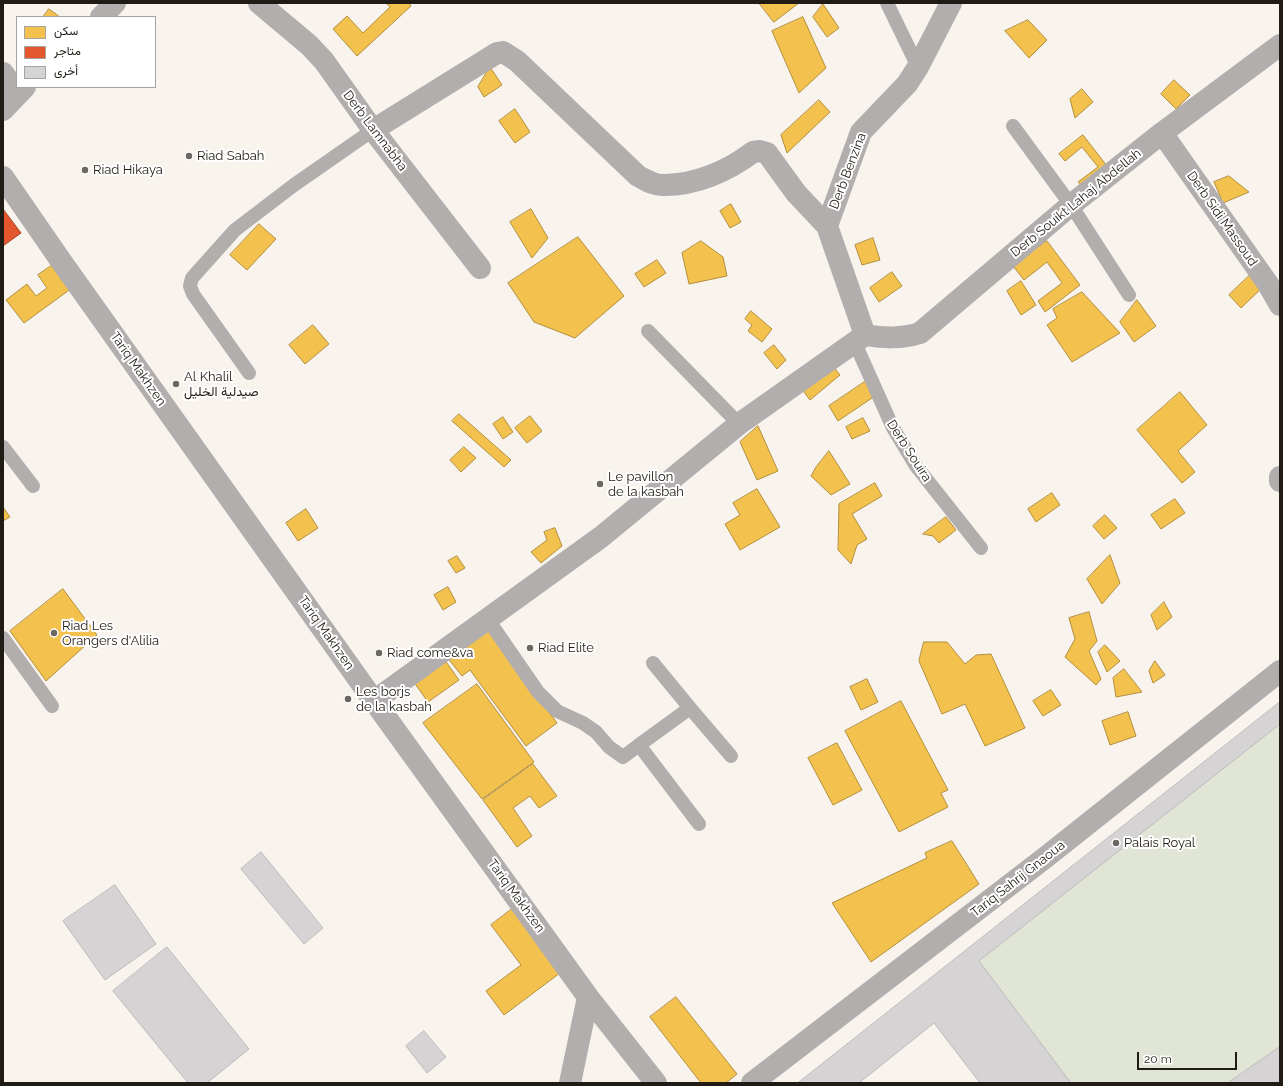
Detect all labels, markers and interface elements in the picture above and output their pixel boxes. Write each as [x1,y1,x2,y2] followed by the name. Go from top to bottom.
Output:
[16,16,156,88] legend
[54,24,78,38] text: سكن
[54,44,81,58] text: متاجر
[54,64,78,78] text: أخرى
[340,88,410,174] street label: Derb Lamnabha
[826,131,870,211] street label: Derb Benzina
[1008,146,1144,260] street label: Derb Souikt Lahaj Abdellah
[197,148,264,164] place label: Riad Sabah
[184,151,194,161] marker: Riad Sabah
[93,162,163,178] place label: Riad Hikaya
[80,165,90,175] marker: Riad Hikaya
[1183,169,1261,269] street label: Derb Sidi Massoud
[107,329,169,409] street label: Tariq Makhzen
[184,369,259,400] place label: Al Khalil صيدلية الخليل
[171,379,181,389] marker: Al Khalil صيدلية الخليل
[883,417,935,485] street label: Derb Souira
[608,469,684,500] place label: Le pavillon de la kasbah
[595,479,605,489] marker: Le pavillon de la kasbah
[295,593,357,673] street label: Tariq Makhzen
[62,618,159,649] place label: Riad Les Orangers d'Alilia
[49,628,59,638] marker: Riad Les Orangers d'Alilia
[538,640,594,656] place label: Riad Elite
[525,643,535,653] marker: Riad Elite
[387,645,473,661] place label: Riad come&va
[374,648,384,658] marker: Riad come&va
[356,684,432,715] place label: Les borjs de la kasbah
[343,694,353,704] marker: Les borjs de la kasbah
[1124,835,1195,851] place label: Palais Royal
[968,837,1068,921] street label: Tariq Sahrij Gnaoua
[1111,838,1121,848] marker: Palais Royal
[484,856,548,936] street label: Tariq Makhzen
[1139,1044,1239,1070] scale bar
[1144,1052,1172,1066] text: 20 m

